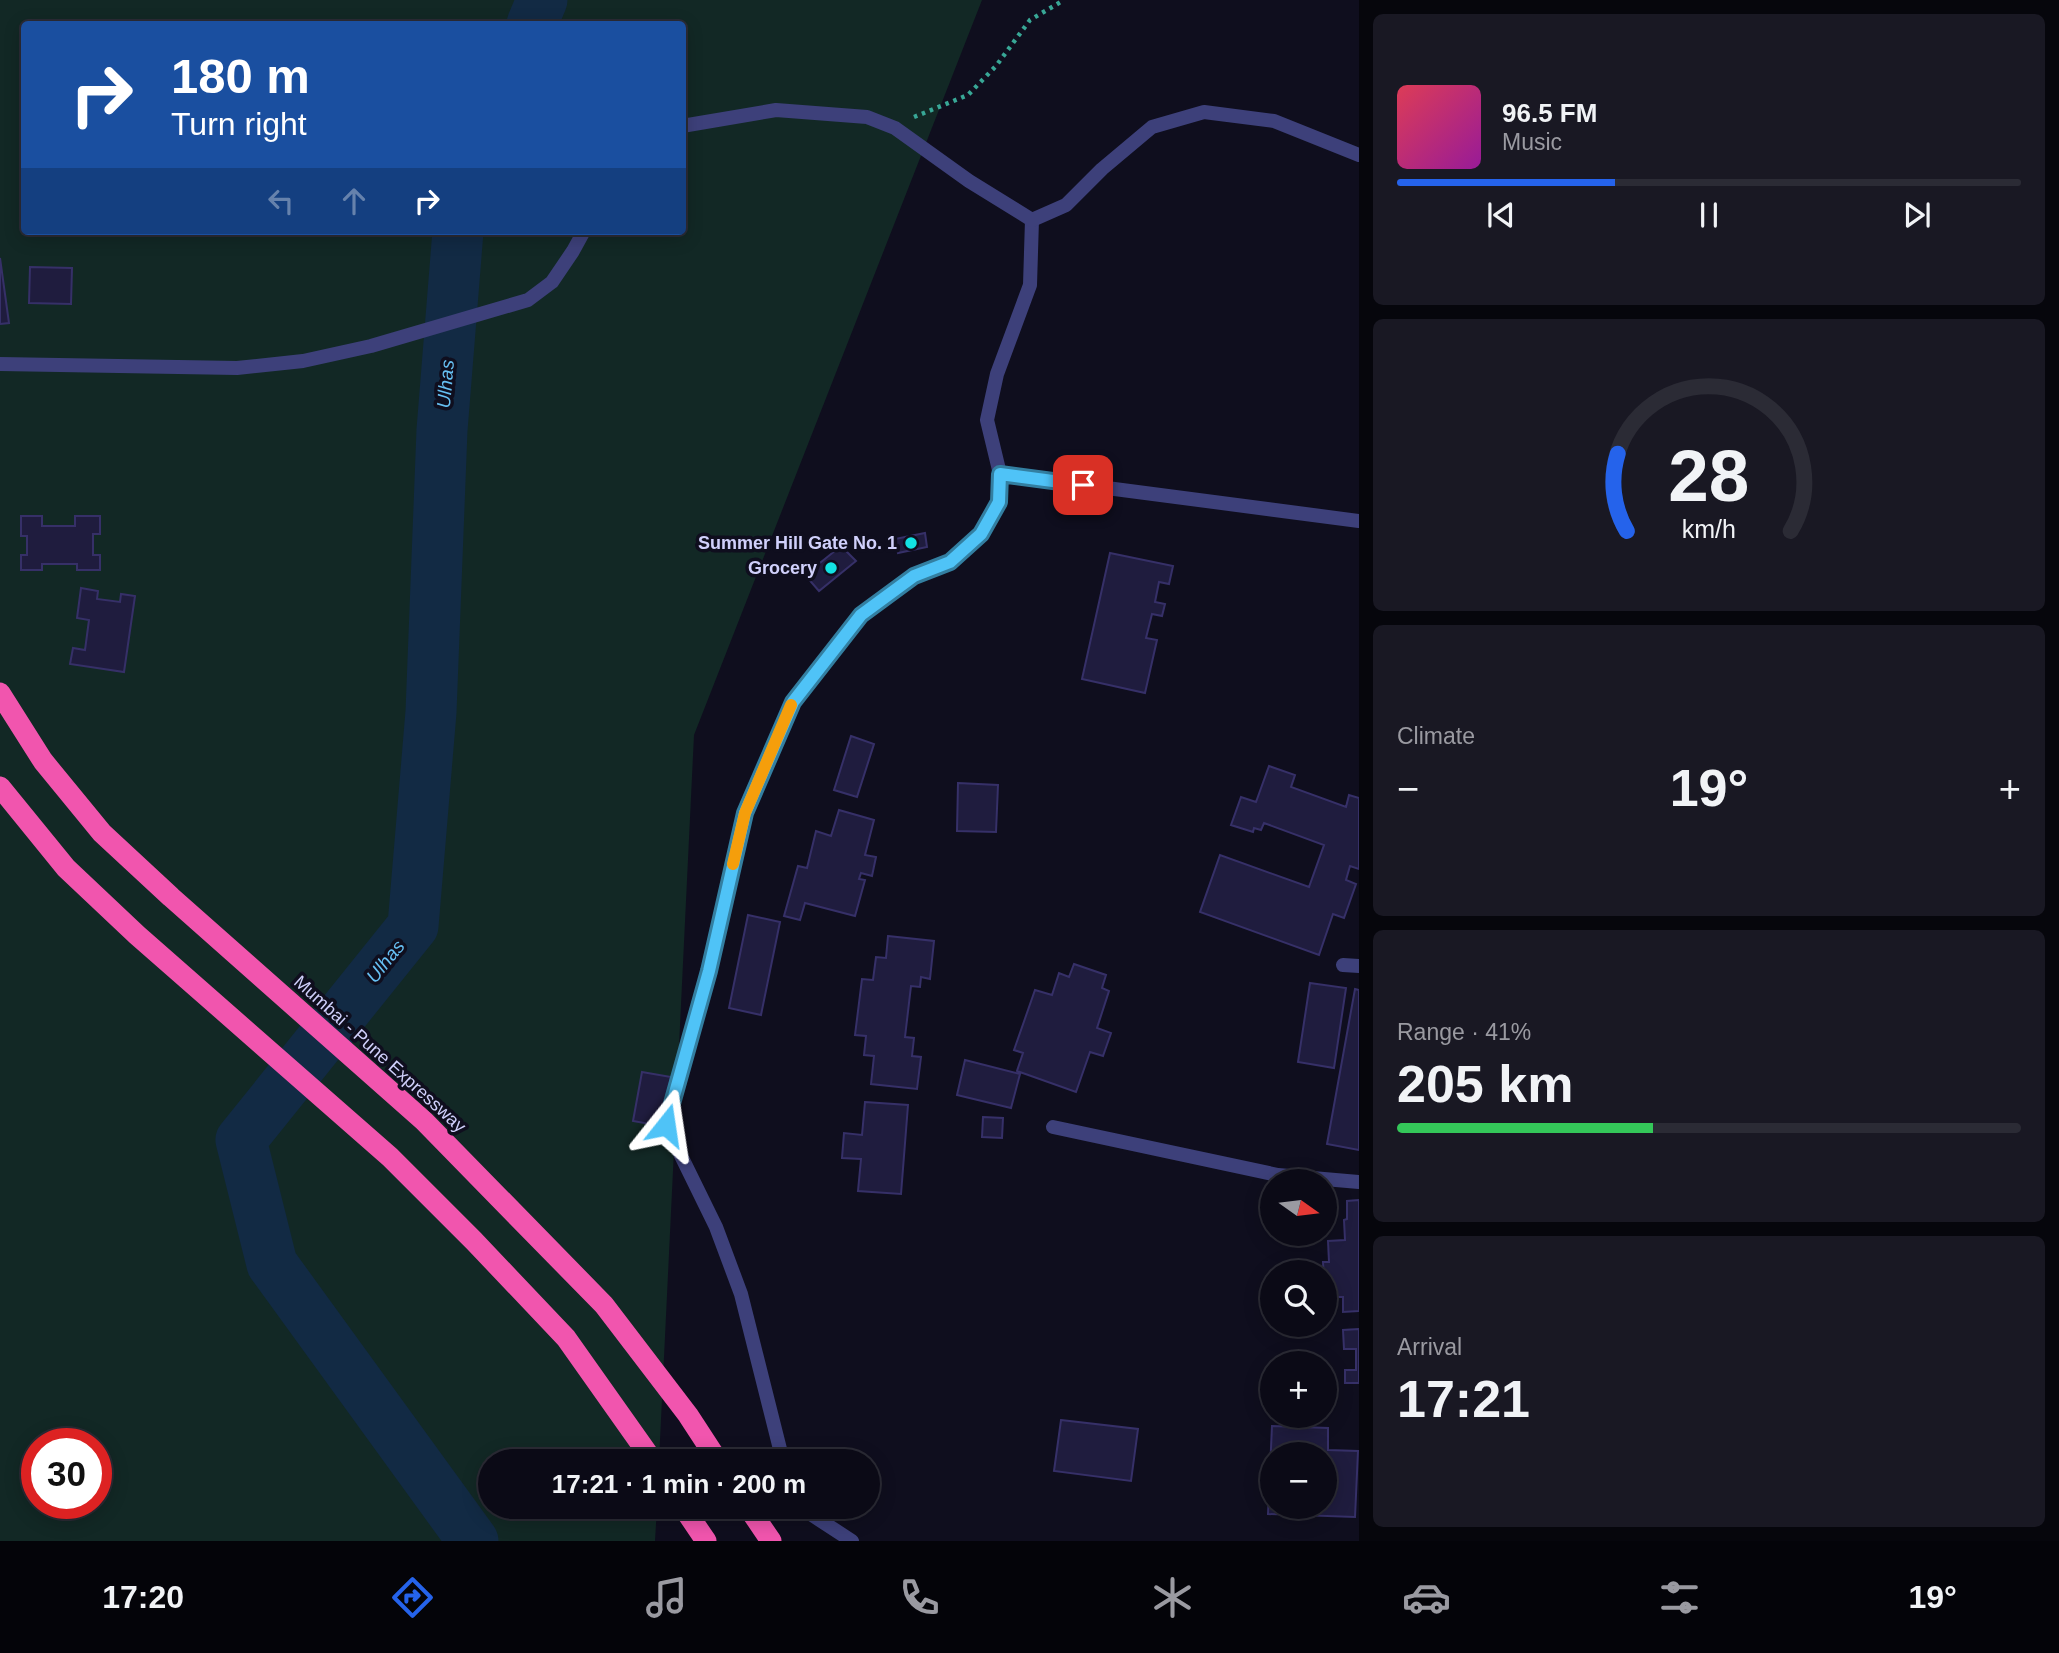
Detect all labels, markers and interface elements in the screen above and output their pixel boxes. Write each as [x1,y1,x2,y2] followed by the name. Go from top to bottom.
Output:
[56,49,147,140] icon: right
[171,49,310,103] text: 180 m
[1502,98,1597,128] text: 96.5 FM
[171,106,307,142] text: Turn right
[1502,129,1562,155] text: Music
[262,182,300,220] icon: left
[335,182,373,220] icon: ahead
[408,182,446,220] icon: right
[1482,196,1520,234] icon: previous
[1690,196,1728,234] icon: pause
[1898,196,1936,234] icon: next
[433,358,458,409] water label: Ulhas
[1669,436,1749,517] text: 28
[1053,455,1113,515] pin
[1064,466,1102,504] icon: arrive
[1682,515,1736,543] text: km/h
[698,533,897,553] place label: Summer Hill Gate No. 1
[903,535,919,551] marker: Summer Hill Gate No. 1
[748,558,817,578] place label: Grocery
[823,560,839,576] marker: Grocery
[1397,723,1475,749] text: Climate
[1670,759,1748,817] text: 19°
[1397,768,1419,810] text: −
[1999,768,2021,810] text: +
[362,935,409,987] water label: Ulhas
[290,972,470,1136] street label: Mumbai - Pune Expressway
[1397,1019,1531,1045] text: Range · 41%
[1397,1055,1573,1113] text: 205 km
[629,1088,703,1162] position arrow
[1260,1169,1337,1246] north arrow
[1260,1169,1337,1519] map controls
[1260,1260,1337,1337] button: search
[1397,1334,1462,1360] text: Arrival
[1260,1351,1337,1428] button: +
[1397,1370,1530,1428] text: 17:21
[21,1428,112,1519] speed limit sign: 30
[1260,1442,1337,1519] button: −
[552,1469,806,1499] text: 17:21 · 1 min · 200 m
[388,1573,437,1622] icon: directions
[642,1573,691,1622] icon: music
[895,1573,944,1622] icon: phone
[1148,1573,1197,1622] icon: climate
[1402,1573,1451,1622] icon: car
[1655,1573,1704,1622] icon: filters
[102,1579,184,1615] text: 17:20
[1908,1579,1957,1615] text: 19°

